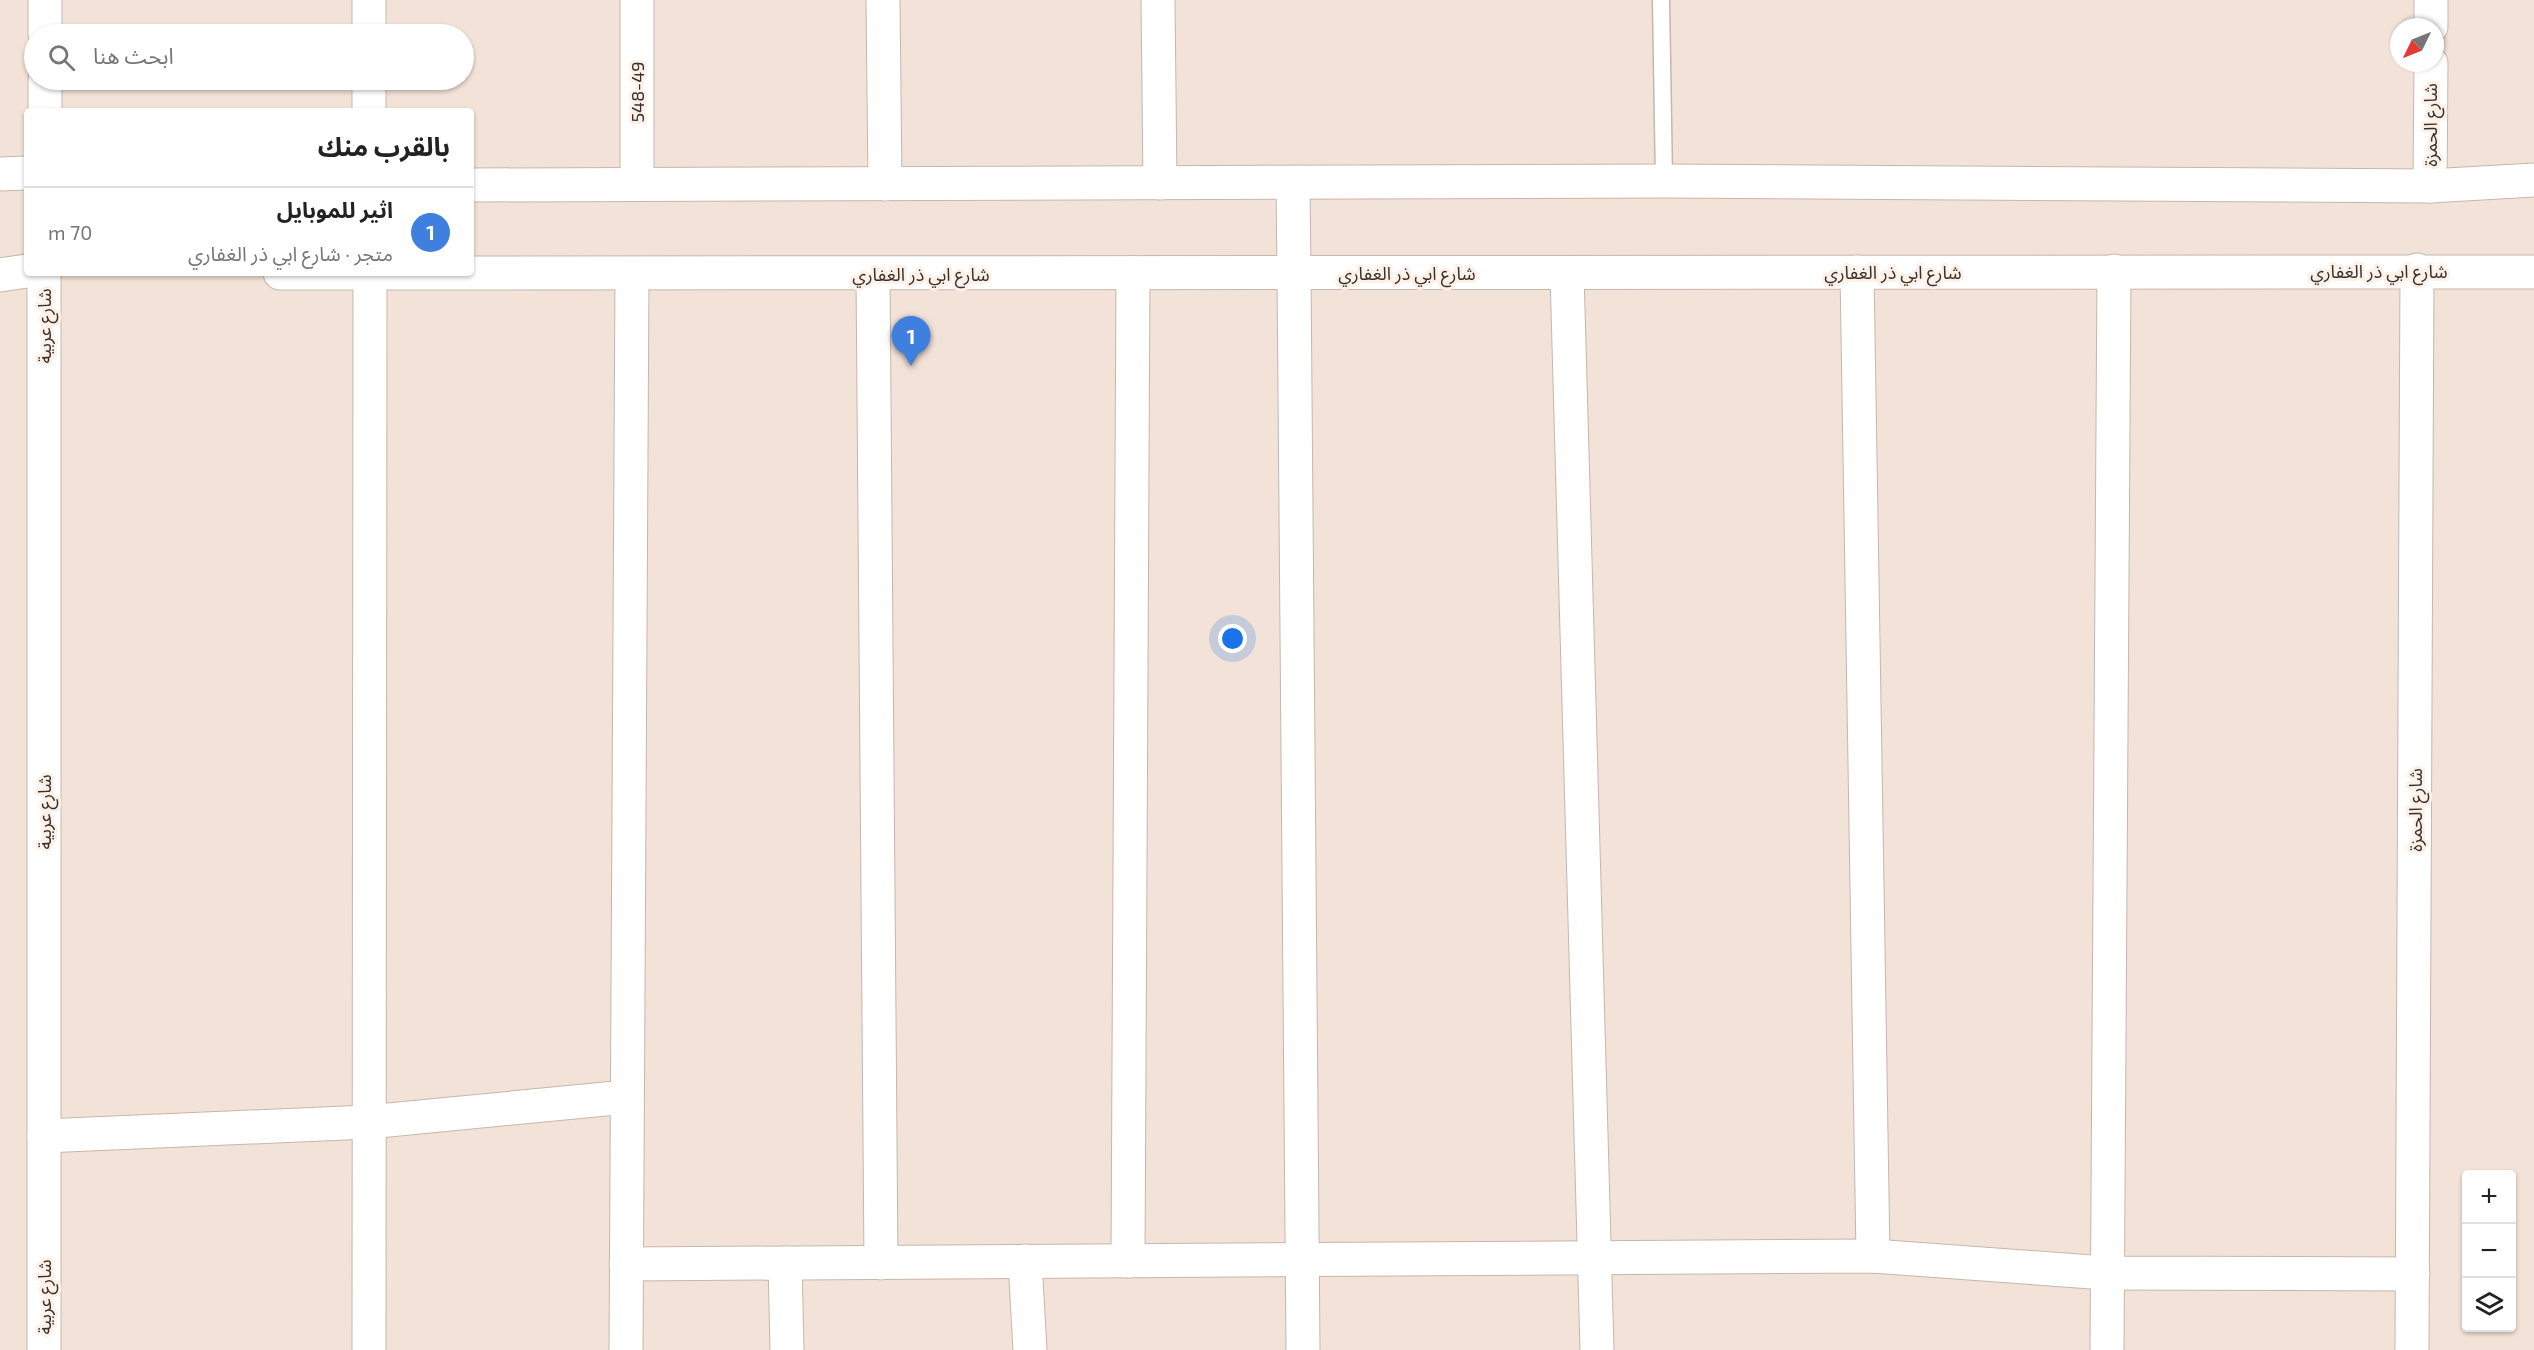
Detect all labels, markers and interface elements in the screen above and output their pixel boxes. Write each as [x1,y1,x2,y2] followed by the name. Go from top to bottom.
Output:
[2390,18,2444,72] north arrow
[24,24,474,90] search box
[45,41,78,74] icon: search
[93,42,174,68] text: ابحث هنا
[626,61,648,123] street label: 548-49
[2419,83,2445,167] street label: شارع الحمزة
[318,130,450,161] text: بالقرب منك
[277,196,393,222] text: اثير للموبايل
[48,220,92,244] text: 70 m
[426,220,435,244] text: 1
[188,241,393,265] text: متجر · شارع ابي ذر الغفاري
[2310,260,2448,286] street label: شارع ابي ذر الغفاري
[1824,261,1962,287] street label: شارع ابي ذر الغفاري
[1338,262,1476,288] street label: شارع ابي ذر الغفاري
[852,263,990,289] street label: شارع ابي ذر الغفاري
[33,288,59,364] street label: شارع عربية
[892,316,930,366] pin: 1
[1218,624,1247,653] your location
[2404,768,2430,852] street label: شارع الحمزة
[33,774,59,850] street label: شارع عربية
[2462,1170,2516,1332] map controls
[2462,1170,2516,1224] button: +
[2462,1224,2516,1278] button: −
[33,1259,59,1335] street label: شارع عربية
[2462,1278,2516,1332] button: layers

